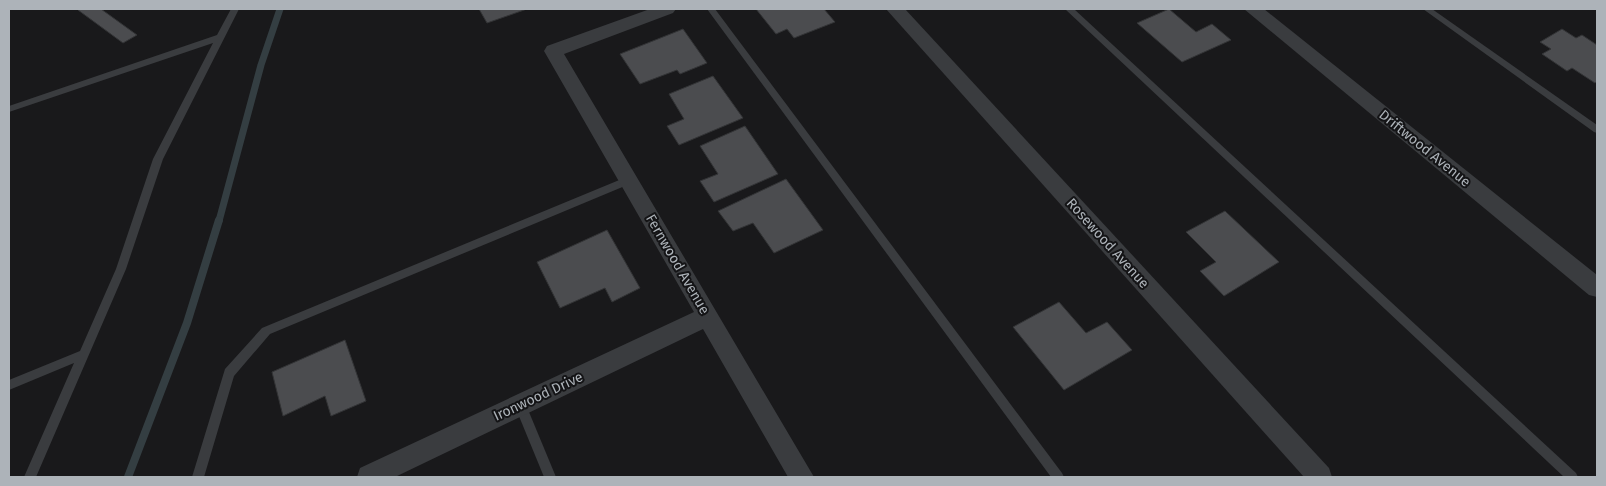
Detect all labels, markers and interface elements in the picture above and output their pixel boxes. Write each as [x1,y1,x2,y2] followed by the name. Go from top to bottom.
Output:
[1375,106,1474,191] street label: Driftwood Avenue
[1063,195,1153,292] street label: Rosewood Avenue
[642,211,713,317] street label: Fernwood Avenue
[491,368,586,425] street label: Ironwood Drive

